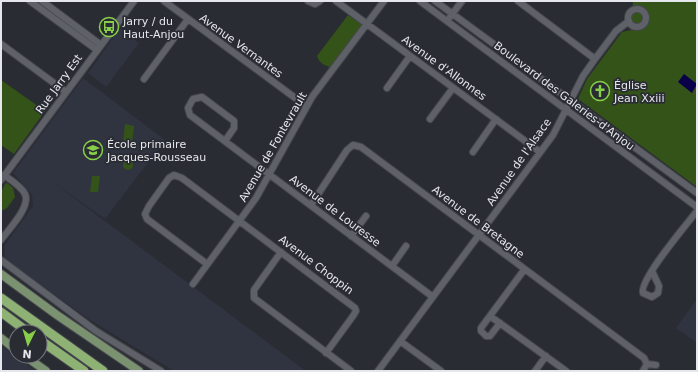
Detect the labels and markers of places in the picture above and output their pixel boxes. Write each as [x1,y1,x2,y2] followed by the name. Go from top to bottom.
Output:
[122,15,184,41] place label: Jarry / du Haut-Anjou
[98,16,120,38] bus stop icon: Jarry / du Haut-Anjou
[613,79,664,105] place label: Église Jean Xxiii
[589,80,611,102] church icon: Église Jean Xxiii
[106,138,206,164] place label: École primaire Jacques-Rousseau
[82,139,104,161] school or university icon: École primaire Jacques-Rousseau

